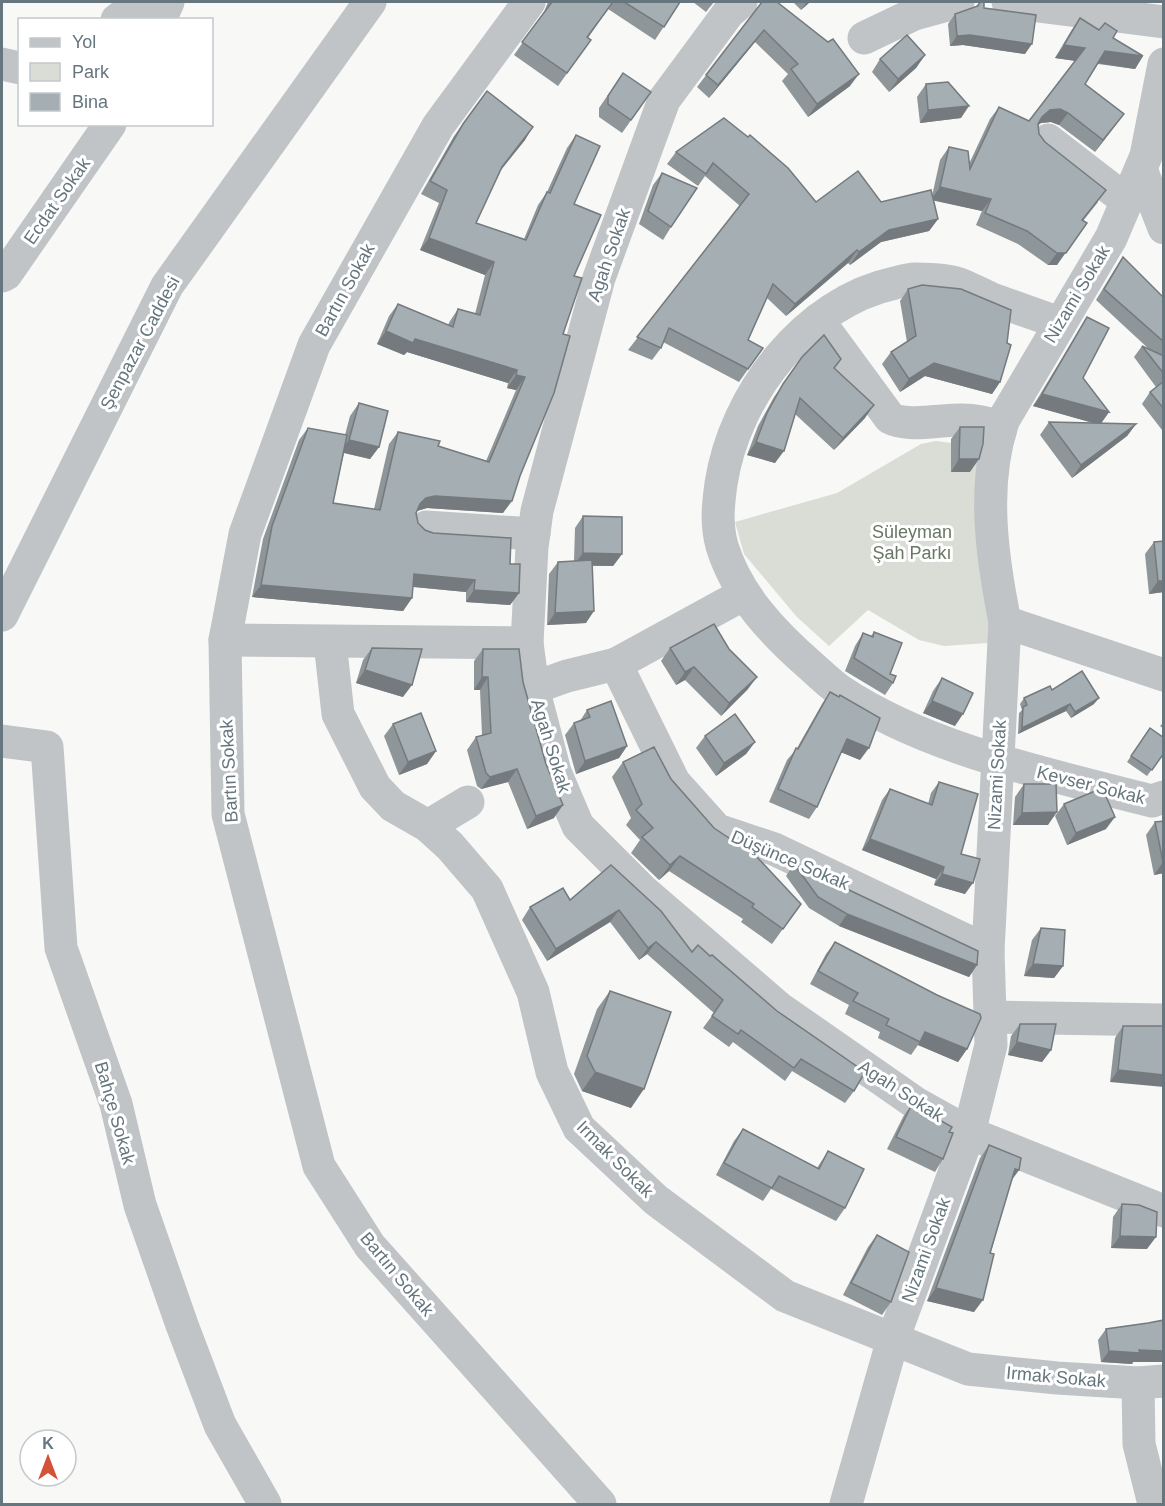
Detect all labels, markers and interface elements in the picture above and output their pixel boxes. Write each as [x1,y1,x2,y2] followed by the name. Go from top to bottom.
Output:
[18,18,213,126] legend
[72,32,96,52] text: Yol
[72,62,110,82] text: Park
[72,92,109,112] text: Bina
[20,153,95,248] street label: Ecdat Sokak
[584,205,635,304] street label: Agah Sokak
[311,239,379,340] street label: Bartın Sokak
[1040,241,1114,346] street label: Nizami Sokak
[96,273,184,413] street label: Şenpazar Caddesi
[872,522,952,563] park label: Süleyman Şah Parkı
[527,697,575,796] street label: Agah Sokak
[216,718,242,823] street label: Bartın Sokak
[984,719,1010,830] street label: Nizami Sokak
[1035,762,1148,808] street label: Kevser Sokak
[728,826,853,894] street label: Düşünce Sokak
[855,1056,948,1126] street label: Agah Sokak
[91,1059,140,1168] street label: Bahçe Sokak
[573,1117,658,1202] street label: Irmak Sokak
[898,1194,955,1305] street label: Nizami Sokak
[356,1228,438,1321] street label: Bartın Sokak
[1005,1363,1108,1391] street label: Irmak Sokak
[18,1428,78,1488] north arrow
[42,1435,54,1452] text: K

